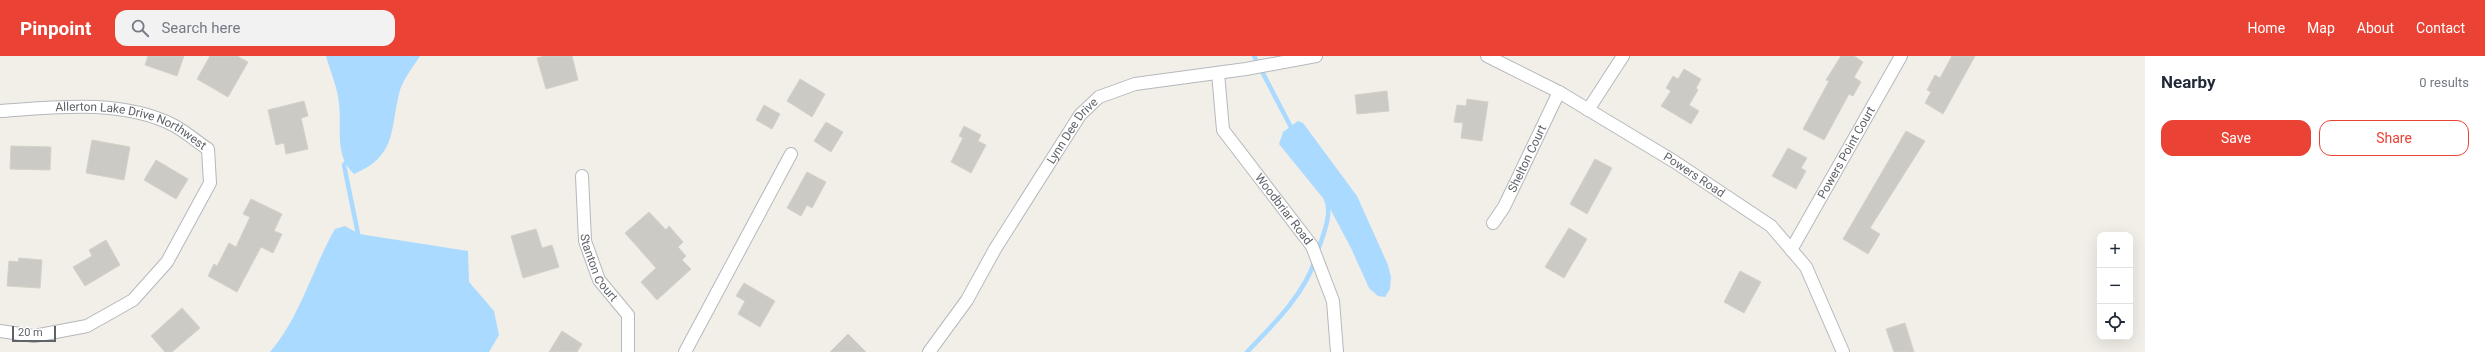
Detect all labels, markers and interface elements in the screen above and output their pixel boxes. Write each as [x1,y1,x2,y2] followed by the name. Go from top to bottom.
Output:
[115,10,395,46] search box
[20,17,91,40] text: Pinpoint
[129,17,151,39] icon: search
[161,19,240,37] text: Search here
[2247,20,2285,36] text: Home
[2307,20,2335,36] text: Map
[2357,20,2394,36] text: About
[2416,20,2465,36] text: Contact
[2161,72,2216,92] text: Nearby
[2419,75,2469,90] text: 0 results
[1044,95,1101,166] street label: Lynn Dee Drive
[55,100,209,153] street label: Allerton Lake Drive Northwest
[1815,104,1878,201] street label: Powers Point Court
[2161,120,2311,156] button: Save
[2319,120,2469,156] button: Share
[1505,123,1549,195] street label: Shelton Court
[1661,150,1727,200] street label: Powers Road
[1252,171,1315,247] street label: Woodbriar Road
[2097,232,2133,340] map controls
[2097,232,2133,268] button: +
[578,234,621,304] street label: Stanton Court
[2097,268,2133,304] button: −
[2097,304,2133,340] button: locate
[12,324,56,343] scale bar
[18,326,43,339] text: 20 m

